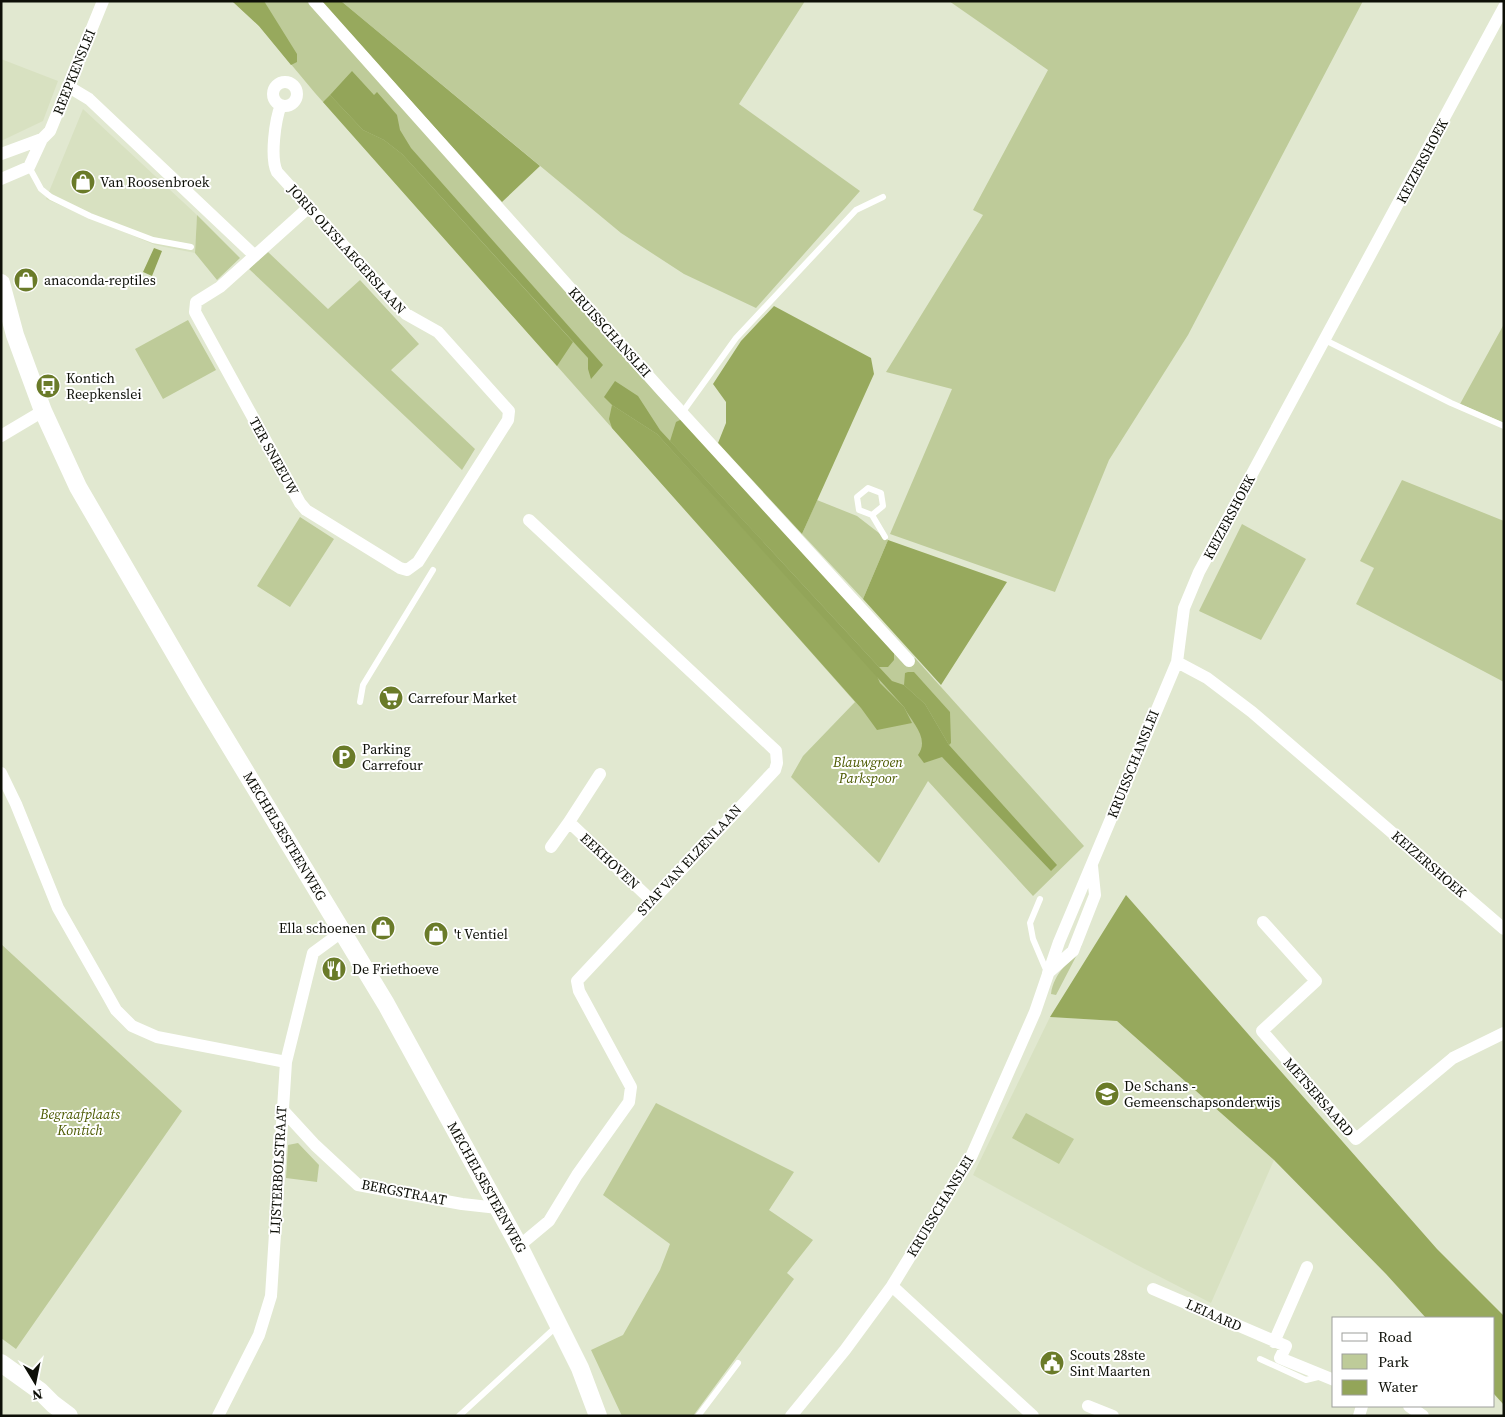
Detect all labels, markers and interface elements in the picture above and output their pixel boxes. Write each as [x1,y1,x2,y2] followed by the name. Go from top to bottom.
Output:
[48,26,100,118] street label: REEPKENSLEI
[1391,115,1453,207] street label: KEIZERSHOEK
[70,169,96,195] shop icon: Van Roosenbroek
[100,172,210,192] place label: Van Roosenbroek
[283,179,411,318] street label: JORIS OLYSLAEGERSLAAN
[13,267,39,293] shop icon: anaconda-reptiles
[44,270,156,290] place label: anaconda-reptiles
[564,282,656,382] street label: KRUISSCHANSLEI
[66,368,142,404] place label: Kontich Reepkenslei
[35,373,61,399] bus stop icon: Kontich Reepkenslei
[244,413,304,499] street label: TER SNEEUW
[1198,471,1260,563] street label: KEIZERSHOEK
[378,685,404,711] supermarket icon: Carrefour Market
[408,688,517,708] place label: Carrefour Market
[1102,707,1164,821] street label: KRUISSCHANSLEI
[362,739,423,775] place label: Parking Carrefour
[331,744,357,770] parking icon: Parking Carrefour
[832,752,903,788] park label: Blauwgroen Parkspoor
[239,768,332,905] street label: MECHELSESTEENWEG
[632,800,746,920] street label: STAF VAN ELZENLAAN
[1387,826,1471,903] street label: KEIZERSHOEK
[576,828,644,894] street label: EEKHOVEN
[370,915,396,941] shop icon: Ella schoenen
[279,918,367,938] place label: Ella schoenen
[423,921,449,947] shop icon: 't Ventiel
[454,924,508,944] place label: 't Ventiel
[321,956,347,982] restaurant icon: De Friethoeve
[352,959,439,979] place label: De Friethoeve
[1279,1053,1359,1141] street label: METSERSAARD
[1124,1076,1280,1112] place label: De Schans - Gemeenschapsonderwijs
[1094,1081,1120,1107] school or university icon: De Schans - Gemeenschapsonderwijs
[39,1104,121,1140] park label: Begraafplaats Kontich
[265,1105,291,1235] street label: LIJSTERBOLSTRAAT
[443,1118,532,1257] street label: MECHELSESTEENWEG
[902,1151,978,1261] street label: KRUISSCHANSLEI
[360,1174,449,1210] street label: BERGSTRAAT
[1183,1294,1245,1336] street label: LEIAARD
[1332,1317,1495,1407] legend
[1378,1326,1412,1347] text: Road
[1070,1345,1151,1381] place label: Scouts 28ste Sint Maarten
[1039,1350,1065,1376] public building icon: Scouts 28ste Sint Maarten
[1378,1351,1410,1372] text: Park
[10,1357,60,1407] north arrow
[1378,1376,1419,1397] text: Water
[30,1384,44,1406] text: N

